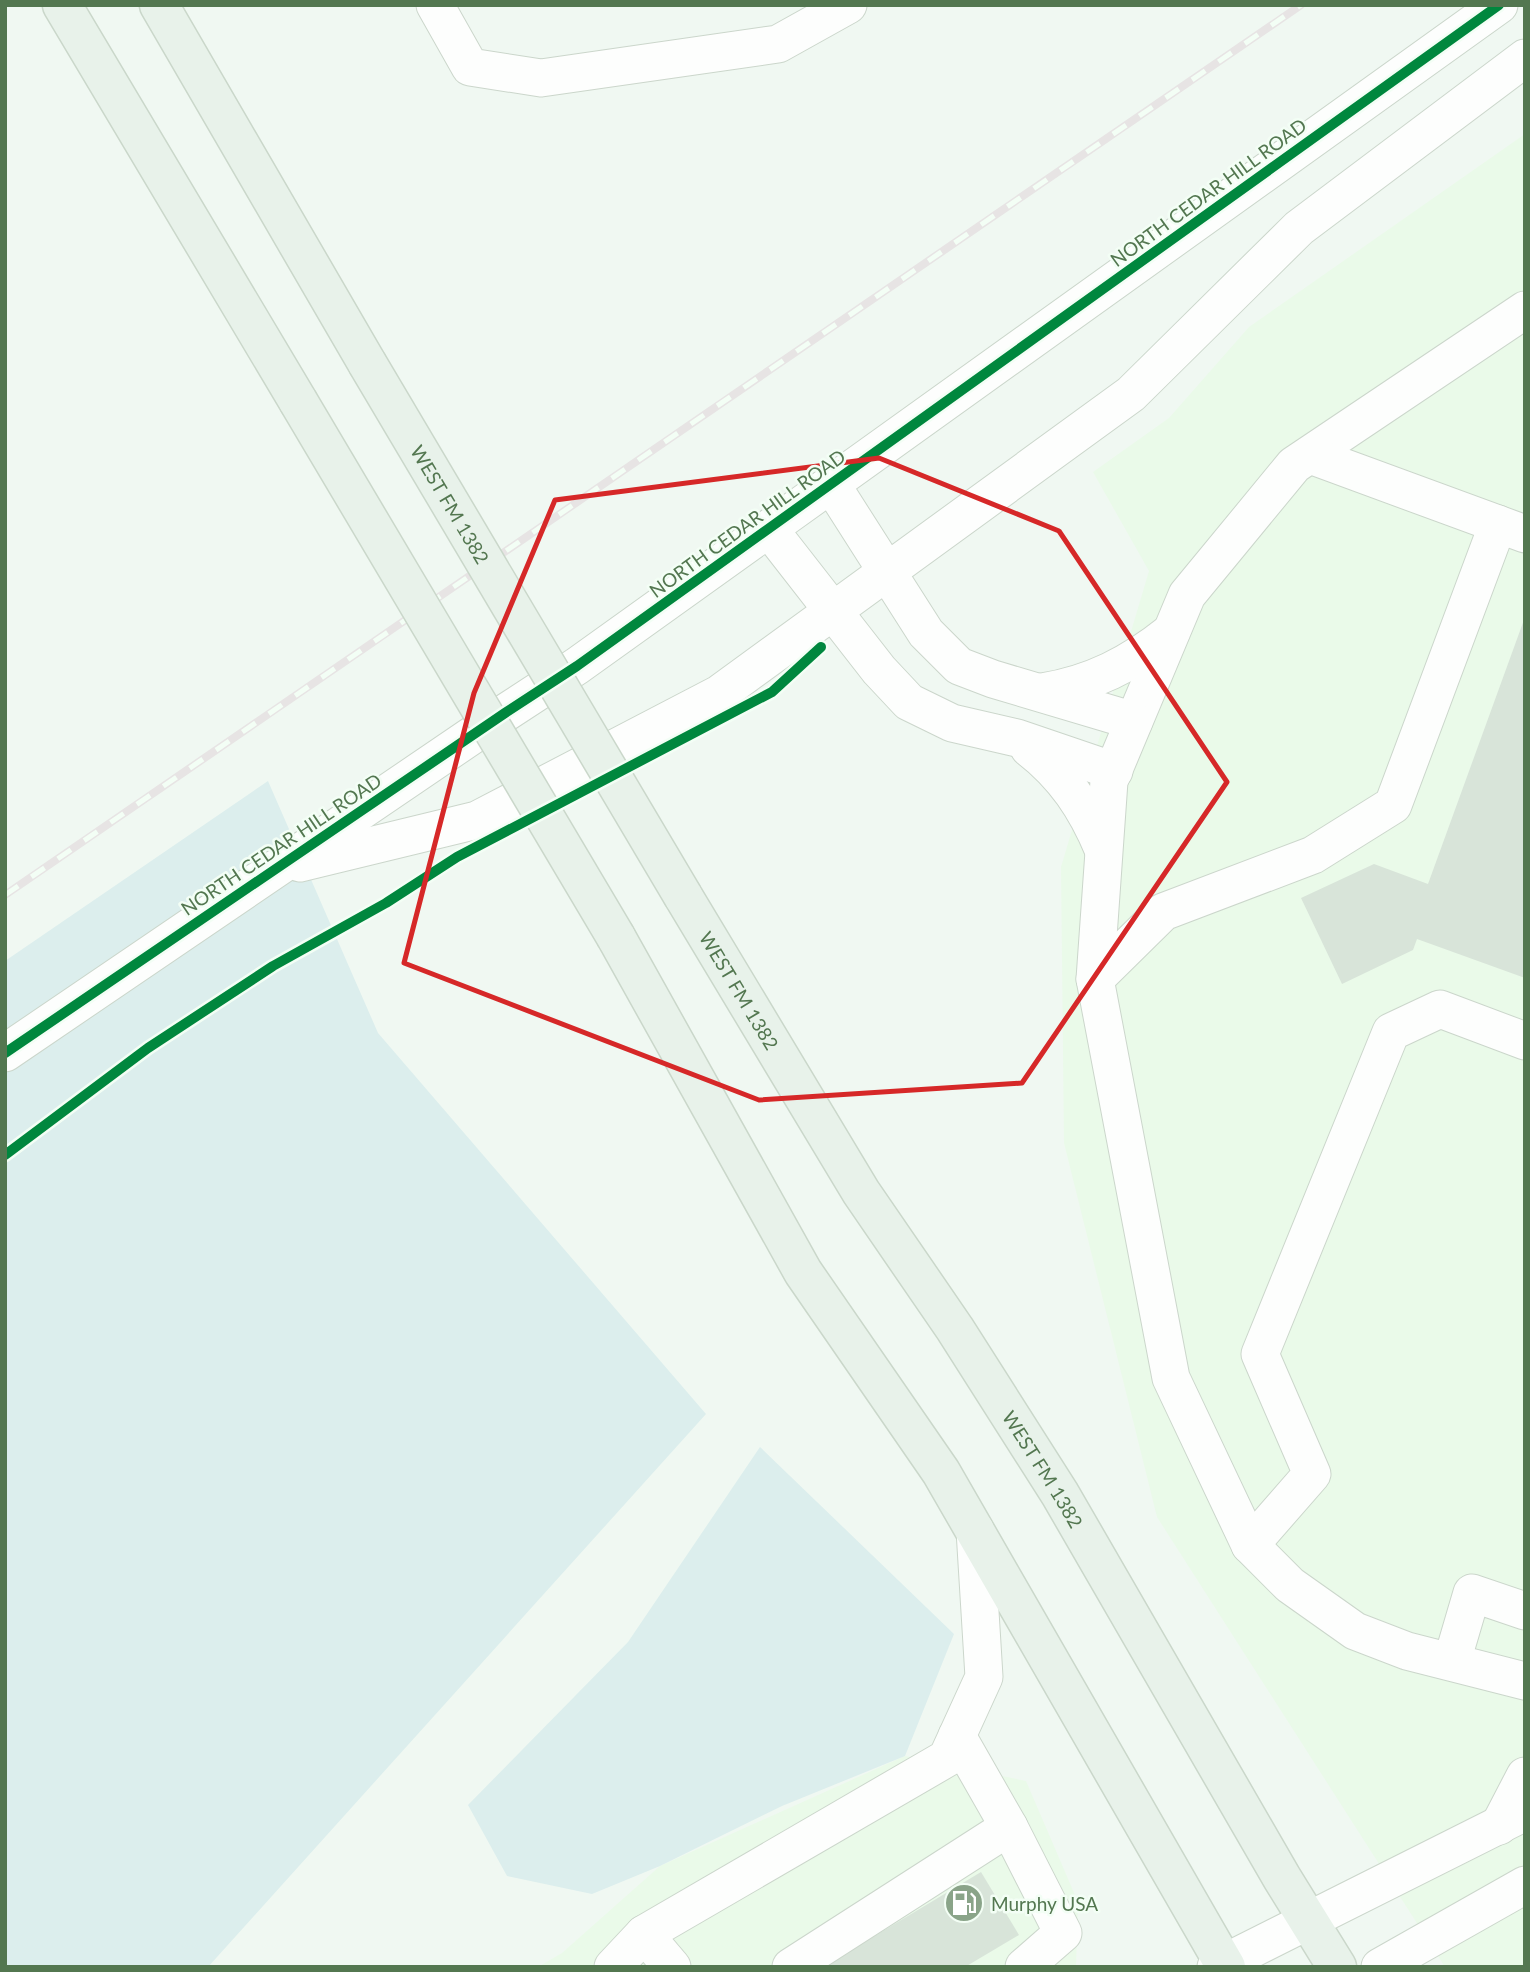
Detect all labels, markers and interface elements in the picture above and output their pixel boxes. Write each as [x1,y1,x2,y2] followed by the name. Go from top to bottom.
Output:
[1105,113,1311,271] street label: NORTH CEDAR HILL ROAD
[407,441,495,568] street label: WEST FM 1382
[644,444,850,602] street label: NORTH CEDAR HILL ROAD
[176,768,386,920] street label: NORTH CEDAR HILL ROAD
[695,927,784,1054] street label: WEST FM 1382
[998,1406,1088,1532] street label: WEST FM 1382
[943,1882,985,1924] fuel station icon: Murphy USA
[991,1892,1098,1915] place label: Murphy USA

